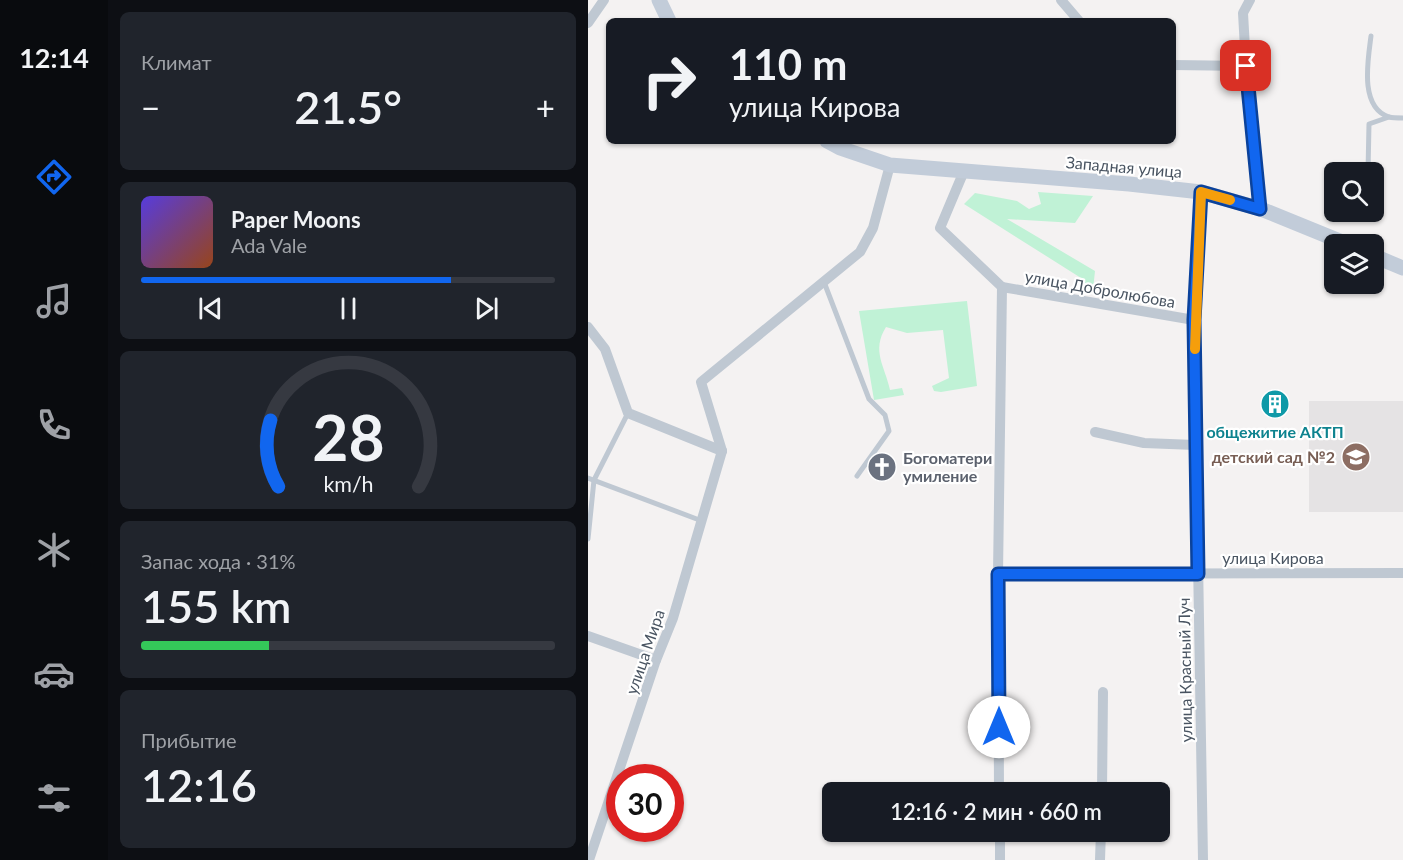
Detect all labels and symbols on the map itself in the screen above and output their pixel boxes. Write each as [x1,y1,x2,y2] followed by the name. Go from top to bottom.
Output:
[1220,40,1271,91] pin
[1065,152,1183,181] street label: Западная улица
[1023,266,1177,311] street label: улица Добролюбова
[1259,388,1291,420] building icon: общежитие АКТП
[1206,422,1344,441] place label: общежитие АКТП
[1340,441,1372,473] school or university icon: детский сад №2
[1212,447,1335,466] place label: детский сад №2
[903,448,992,485] place label: Богоматери умиление
[866,451,898,483] church icon: Богоматери умиление
[1222,548,1324,567] street label: улица Кирова
[1174,597,1195,743] street label: улица Красный Луч
[621,607,668,697] street label: улица Мира
[967,695,1031,759] position arrow
[606,764,684,842] speed limit sign: 30

